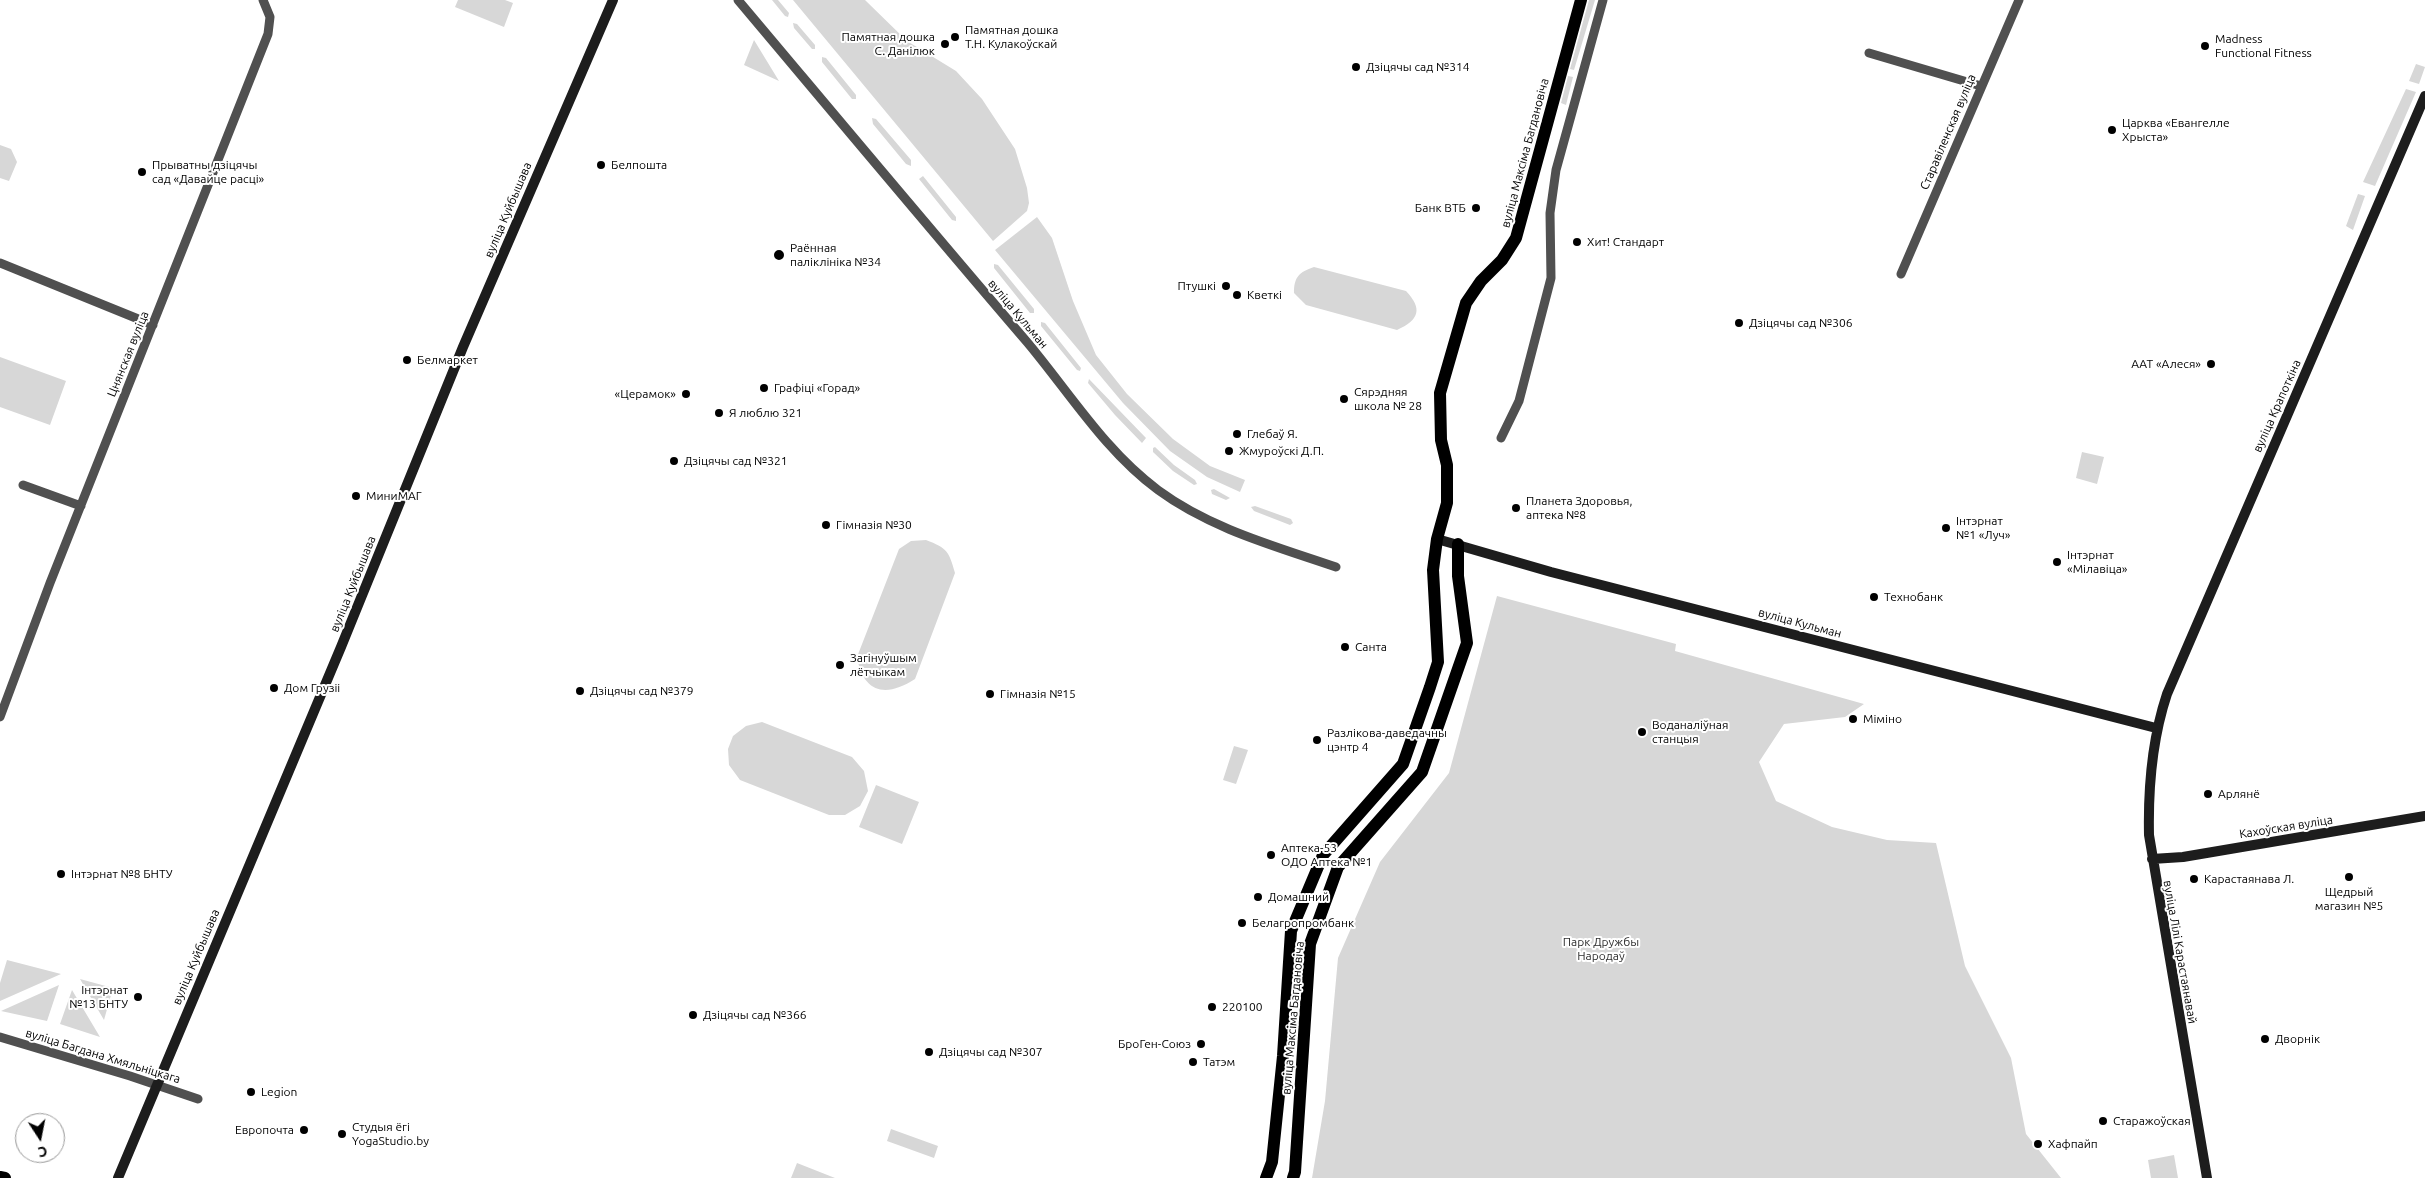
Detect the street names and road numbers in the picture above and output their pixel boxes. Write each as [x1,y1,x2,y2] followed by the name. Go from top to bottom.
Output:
[1917,72,1979,192] street label: Старавіленская вуліца
[1498,77,1552,229] street label: вуліца Максіма Багдановіча
[481,160,535,260] street label: вуліца Куйбышава
[985,277,1051,351] street label: вуліца Кульман
[104,309,152,399] street label: Цнянская вуліца
[2250,357,2304,455] street label: вуліца Крапоткіна
[327,534,379,634] street label: вуліца Куйбышава
[1757,605,1843,641] street label: вуліца Кульман
[2238,812,2334,842] street label: Кахоўская вуліца
[2160,879,2200,1025] street label: вуліца Лілі Карастаянавай
[169,907,223,1007] street label: вуліца Куйбышава
[1279,941,1307,1095] street label: вуліца Максіма Багдановіча
[24,1026,182,1086] street label: вуліца Багдана Хмяльніцкага

